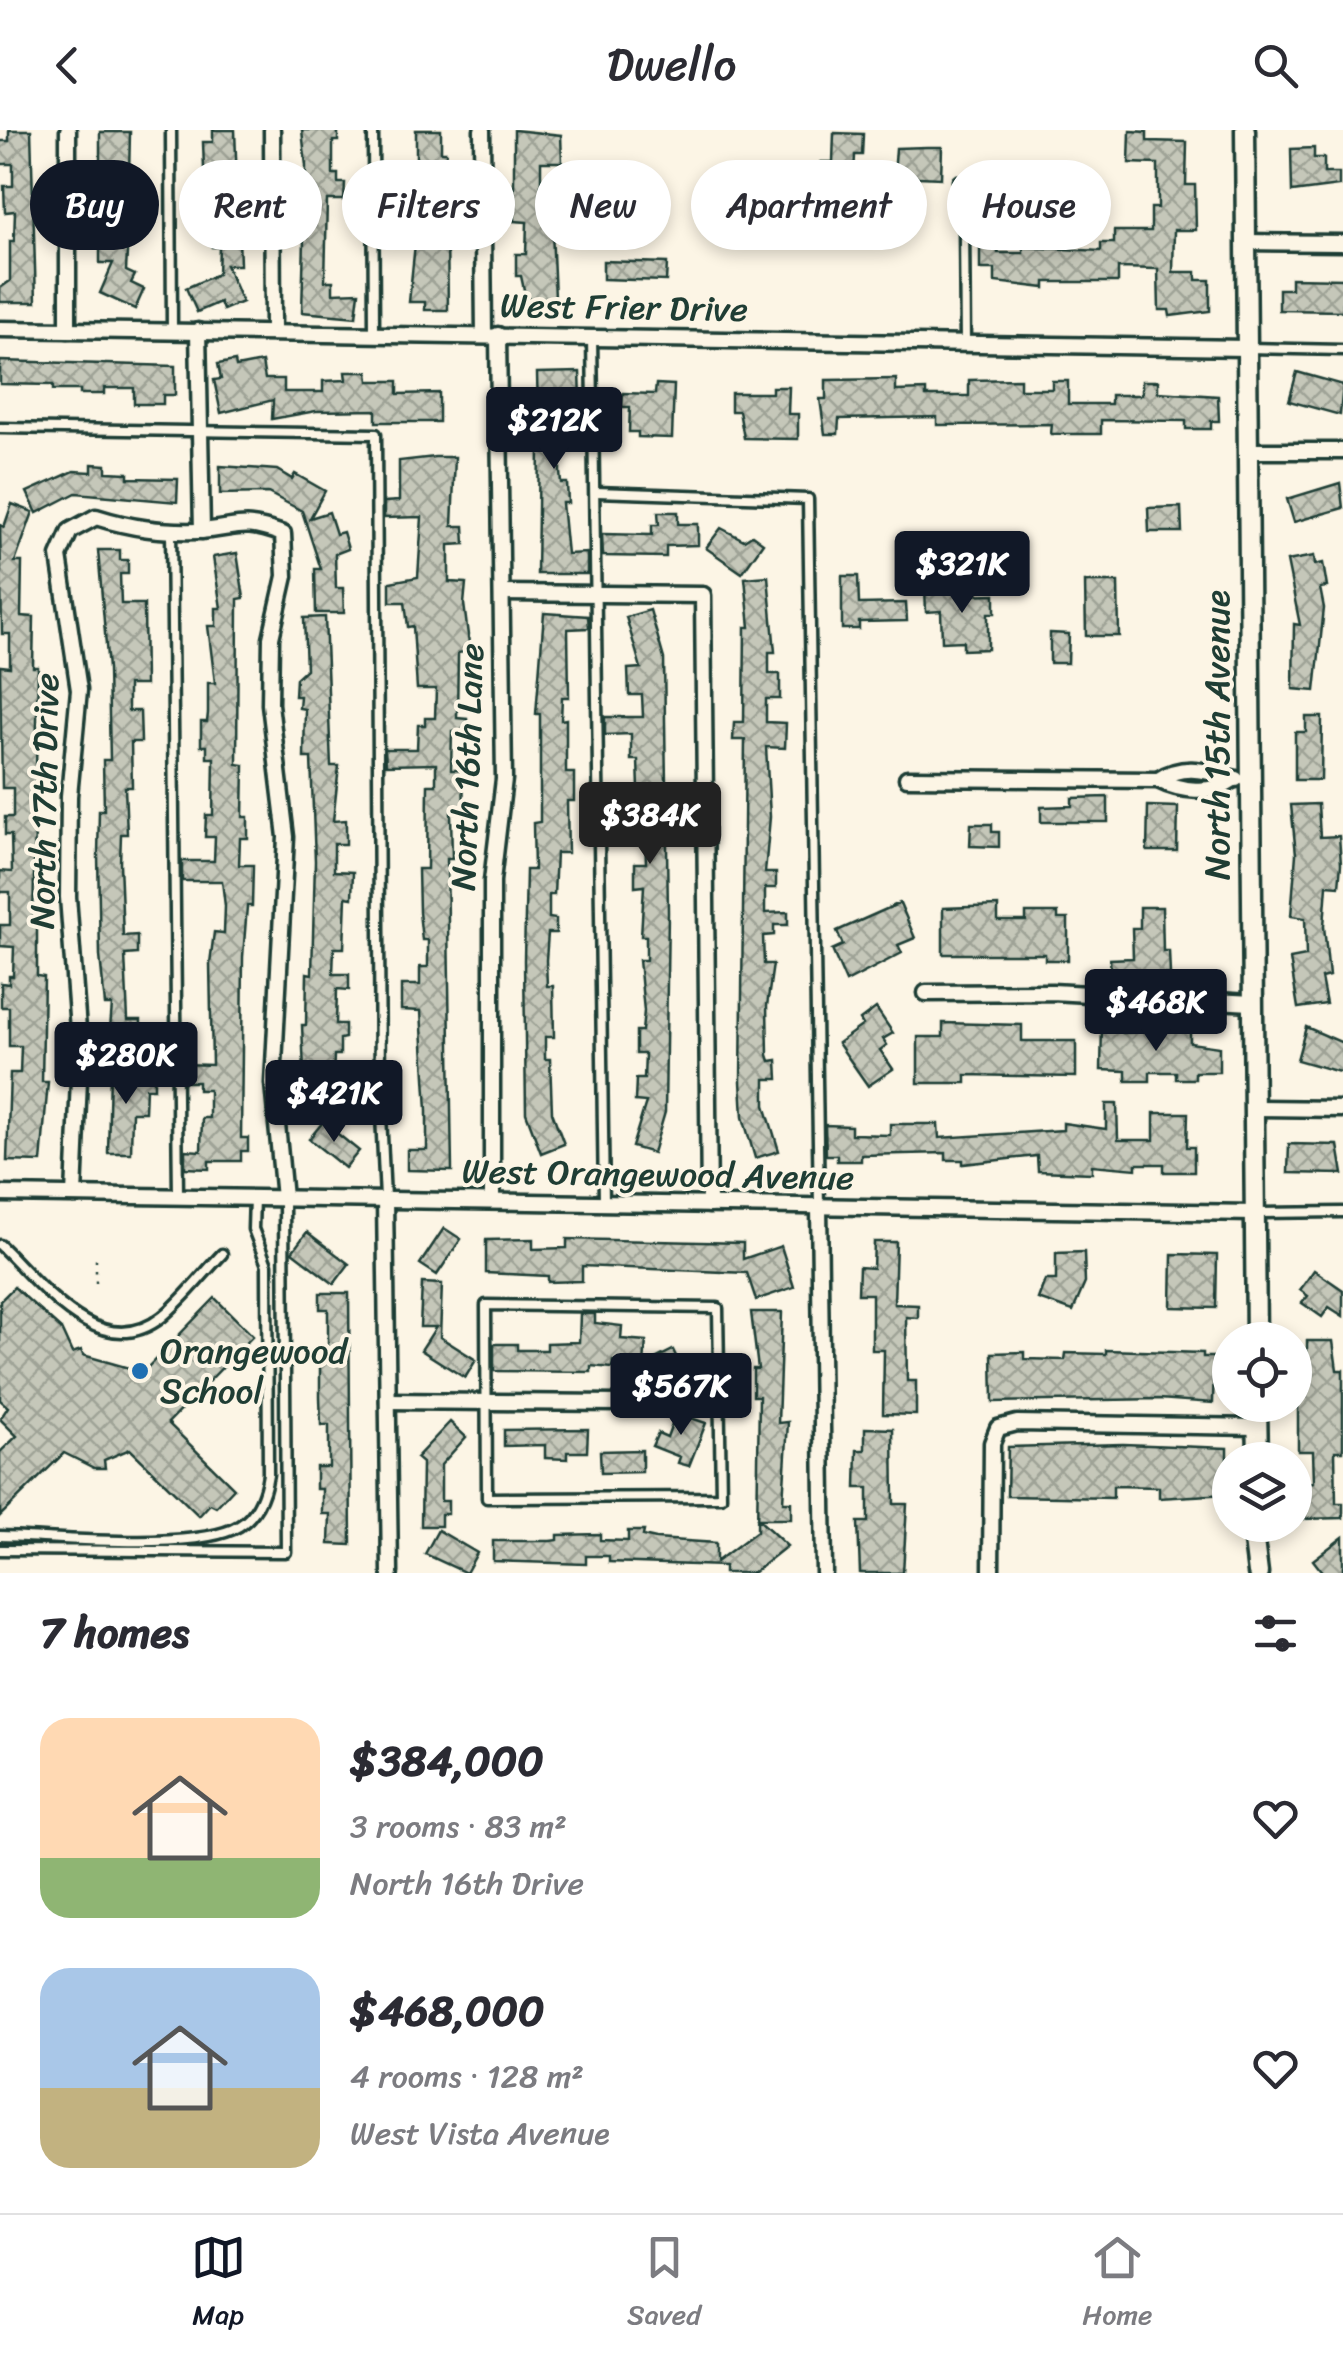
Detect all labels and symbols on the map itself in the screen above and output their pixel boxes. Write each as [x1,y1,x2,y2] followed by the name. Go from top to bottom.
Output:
[499,274,749,340] street label: West Frier Drive
[484,387,624,472] pin: $212K
[892,531,1032,616] pin: $321K
[1186,590,1248,880] street label: North 15th Avenue
[432,642,502,892] street label: North 16th Lane
[11,672,77,930] street label: North 17th Drive
[580,782,720,867] pin: $384K
[1086,969,1226,1054] pin: $468K
[56,1022,196,1107] pin: $280K
[264,1060,404,1145] pin: $421K
[461,1140,855,1208] street label: West Orangewood Avenue
[160,1320,349,1422] place label: Orangewood School
[611,1353,751,1438] pin: $567K
[129,1360,151,1382] marker: Orangewood School

